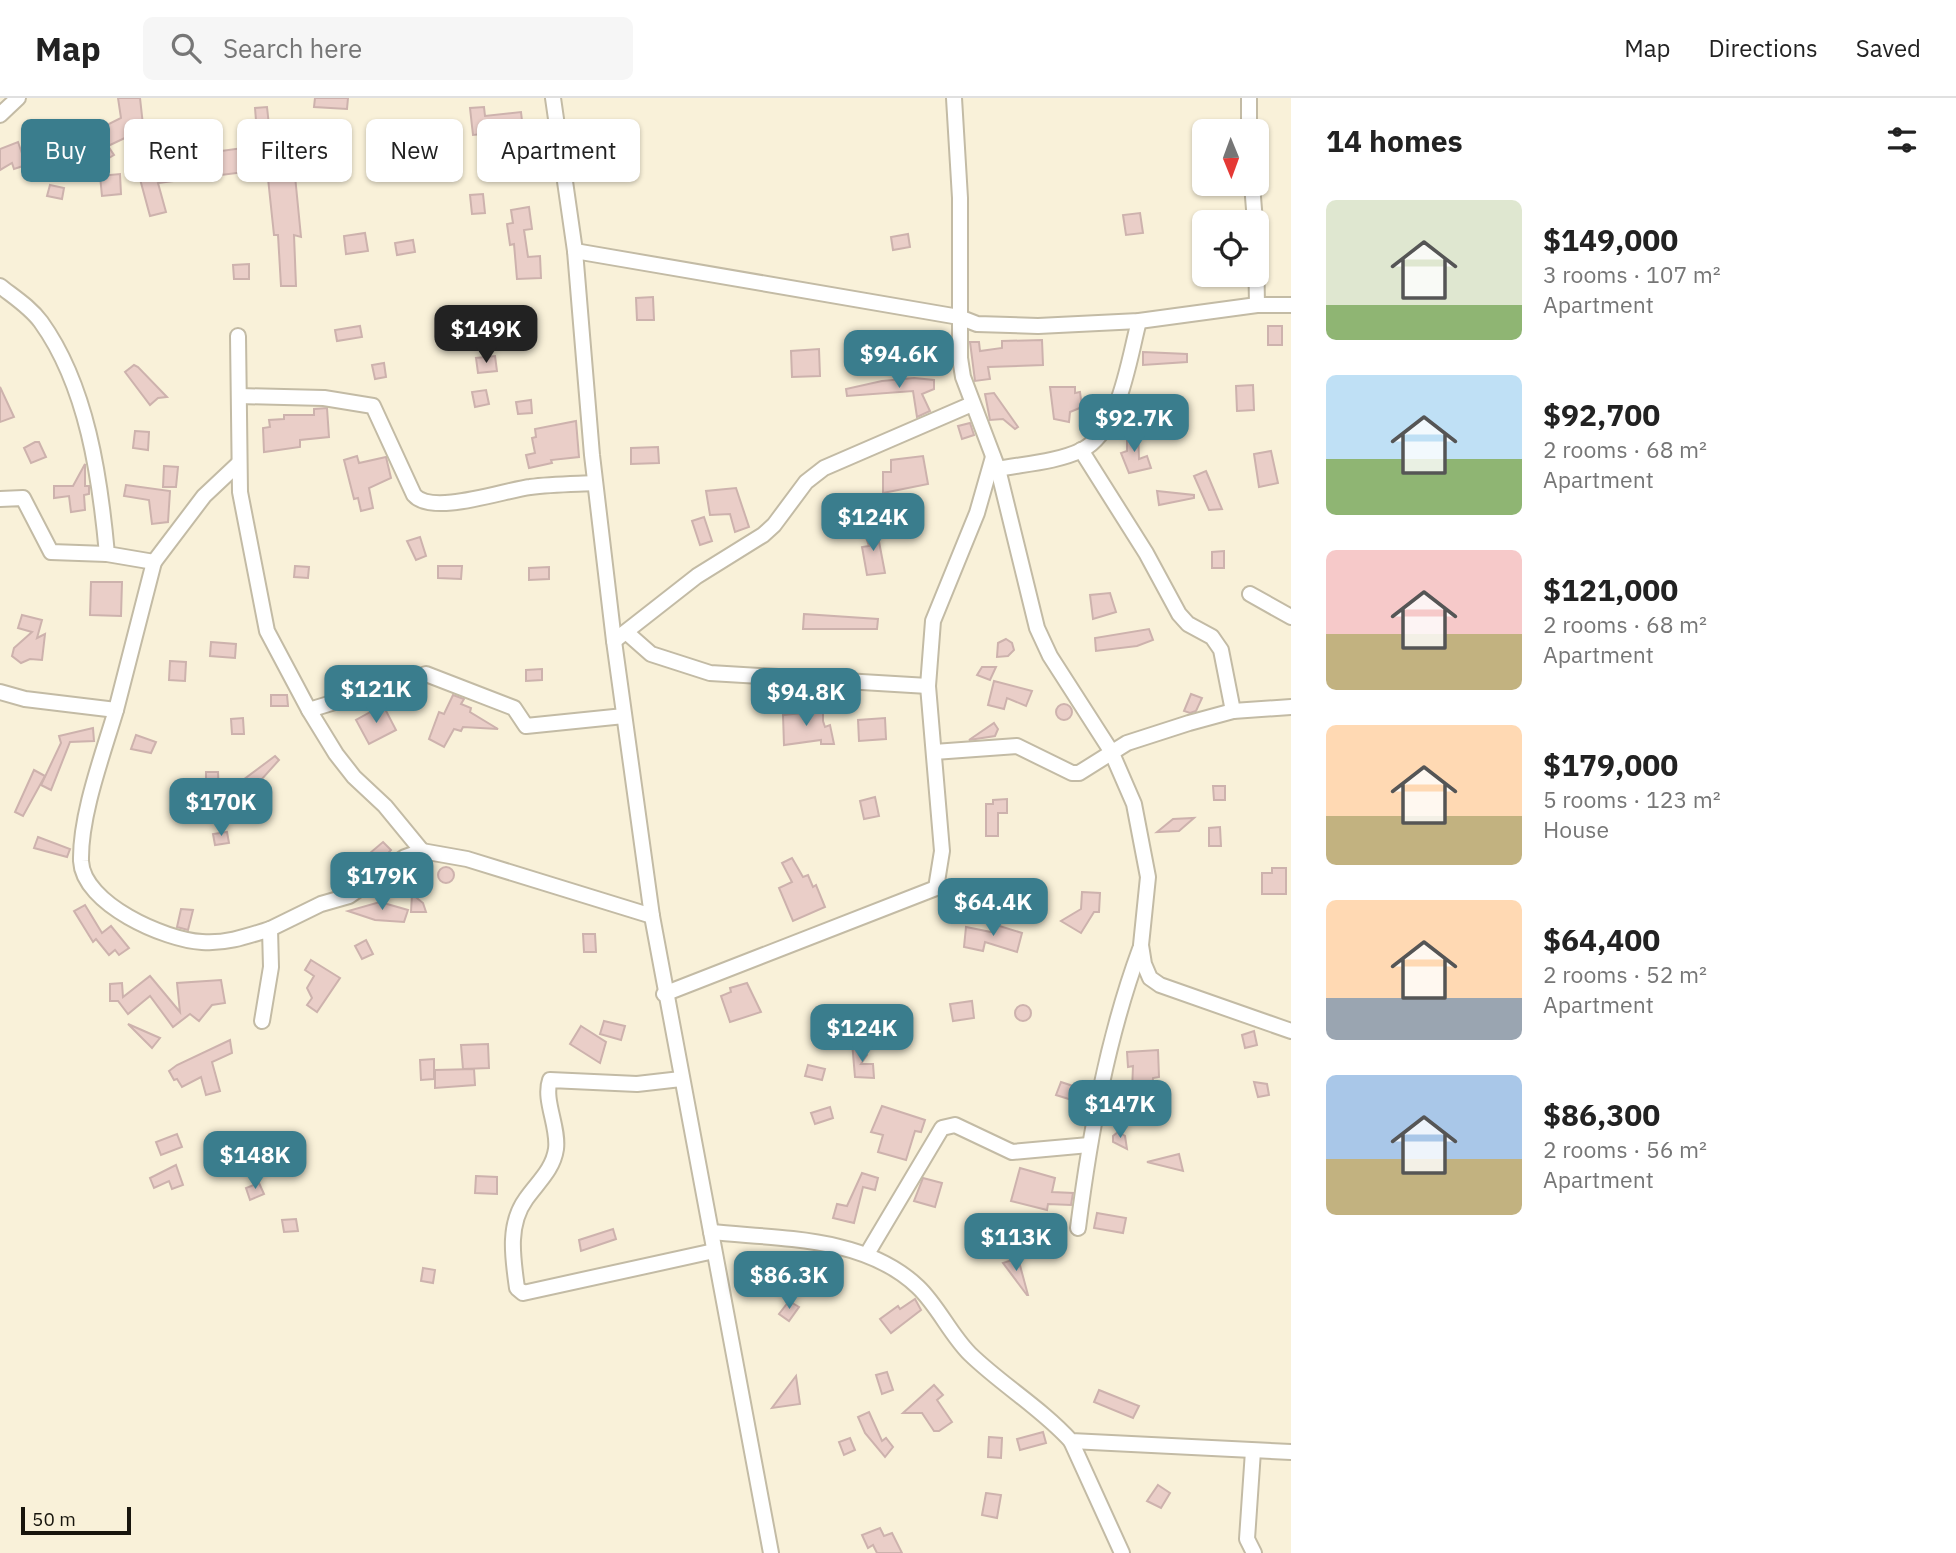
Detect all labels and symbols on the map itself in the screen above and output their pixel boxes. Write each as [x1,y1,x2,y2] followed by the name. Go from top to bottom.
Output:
[1192,119,1269,196] north arrow
[437,306,535,365] pin: $149K
[842,330,956,390] pin: $94.6K
[1077,394,1191,454] pin: $92.7K
[824,494,922,553] pin: $124K
[327,666,425,725] pin: $121K
[749,668,863,728] pin: $94.8K
[172,778,270,838] pin: $170K
[333,852,431,912] pin: $179K
[936,878,1050,938] pin: $64.4K
[813,1004,911,1064] pin: $124K
[1071,1080,1169,1140] pin: $147K
[206,1132,304,1191] pin: $148K
[967,1214,1065,1273] pin: $113K
[732,1252,846,1311] pin: $86.3K
[21,1504,131,1536] scale bar

